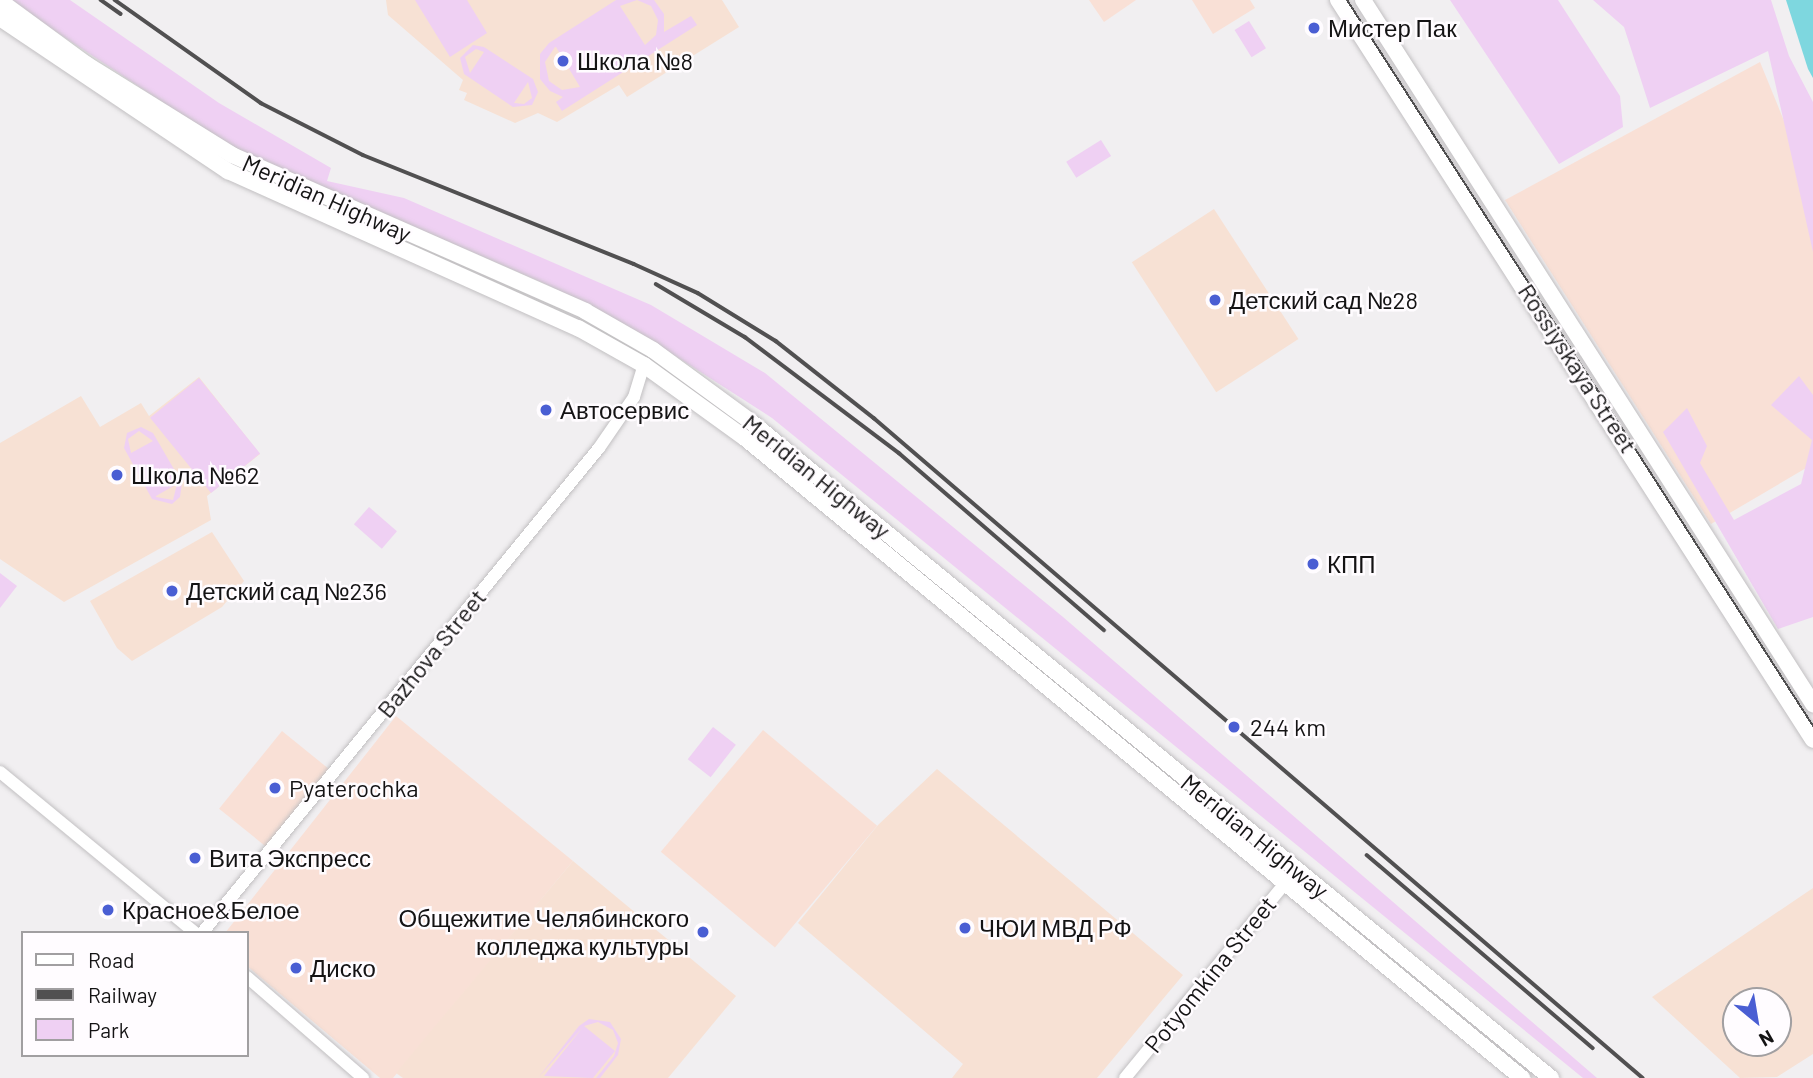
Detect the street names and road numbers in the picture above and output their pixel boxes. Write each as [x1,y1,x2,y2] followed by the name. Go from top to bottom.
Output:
[238,148,416,248] street label: Meridian Highway
[1513,278,1643,458] street label: Rossiyskaya Street
[737,408,897,544] street label: Meridian Highway
[370,583,492,723] street label: Bazhova Street
[1175,768,1335,904] street label: Meridian Highway
[1138,890,1282,1058] street label: Potyomkina Street

